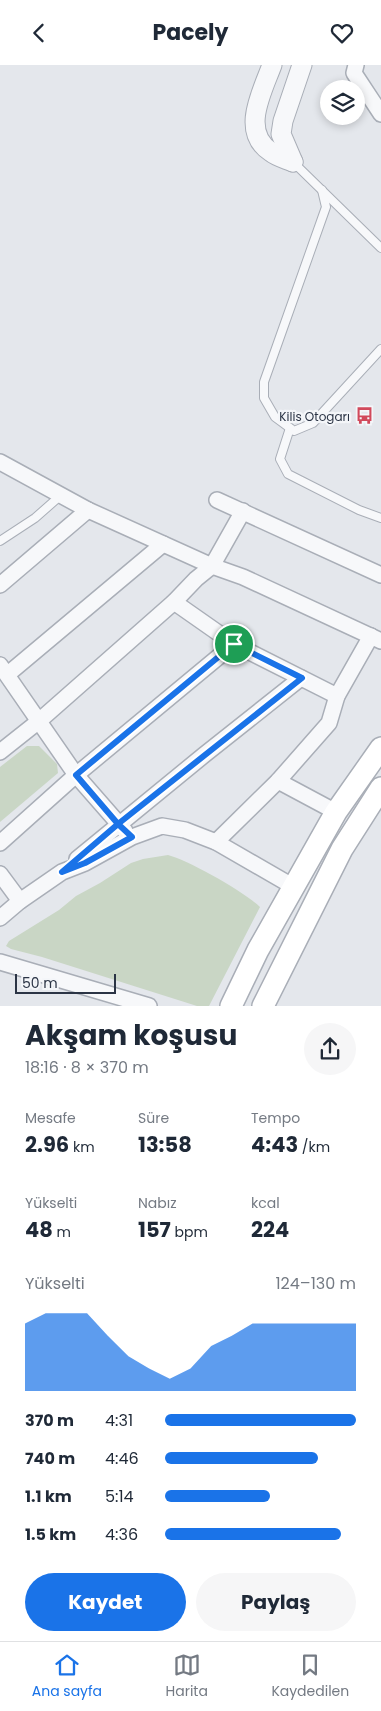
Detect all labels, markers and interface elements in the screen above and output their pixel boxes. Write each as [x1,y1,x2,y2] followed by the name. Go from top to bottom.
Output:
[153,17,228,48] text: Pacely
[25,19,53,47] icon: back
[328,19,356,47] icon: heart
[320,80,365,125] map controls
[320,80,365,125] button: layers
[354,406,374,426] bus stop icon: Kilis Otogarı
[279,408,350,425] place label: Kilis Otogarı
[213,623,255,665] pin
[220,630,248,658] icon: arrive
[15,971,116,994] scale bar
[22,973,58,993] text: 50 m
[25,1016,237,1055] text: Akşam koşusu
[304,1023,356,1075] button: share
[25,1056,149,1079] text: 18:16 · 8 × 370 m
[25,1108,76,1128] text: Mesafe
[138,1108,169,1128] text: Süre
[251,1108,300,1128] text: Tempo
[25,1130,69,1159] text: 2.96
[138,1130,192,1159] text: 13:58
[251,1130,298,1159] text: 4:43
[69,1137,95,1157] text: km
[298,1137,330,1157] text: /km
[25,1193,77,1213] text: Yükselti
[138,1193,177,1213] text: Nabız
[251,1193,280,1213] text: kcal
[25,1215,53,1244] text: 48
[138,1215,171,1244] text: 157
[251,1215,289,1244] text: 224
[53,1222,71,1242] text: m
[171,1222,208,1242] text: bpm
[25,1272,85,1295] text: Yükselti
[275,1272,356,1295] text: 124–130 m
[25,1409,74,1432] text: 370 m
[105,1409,133,1432] text: 4:31
[25,1447,75,1470] text: 740 m
[105,1447,139,1470] text: 4:46
[25,1485,72,1508] text: 1.1 km
[105,1485,134,1508] text: 5:14
[25,1523,76,1546] text: 1.5 km
[105,1523,138,1546] text: 4:36
[25,1573,186,1631] button: Kaydet
[196,1573,356,1631] button: Paylaş
[32,1651,102,1702] tab: Ana sayfa
[166,1651,208,1702] tab: Harita
[271,1651,349,1702] tab: Kaydedilen

